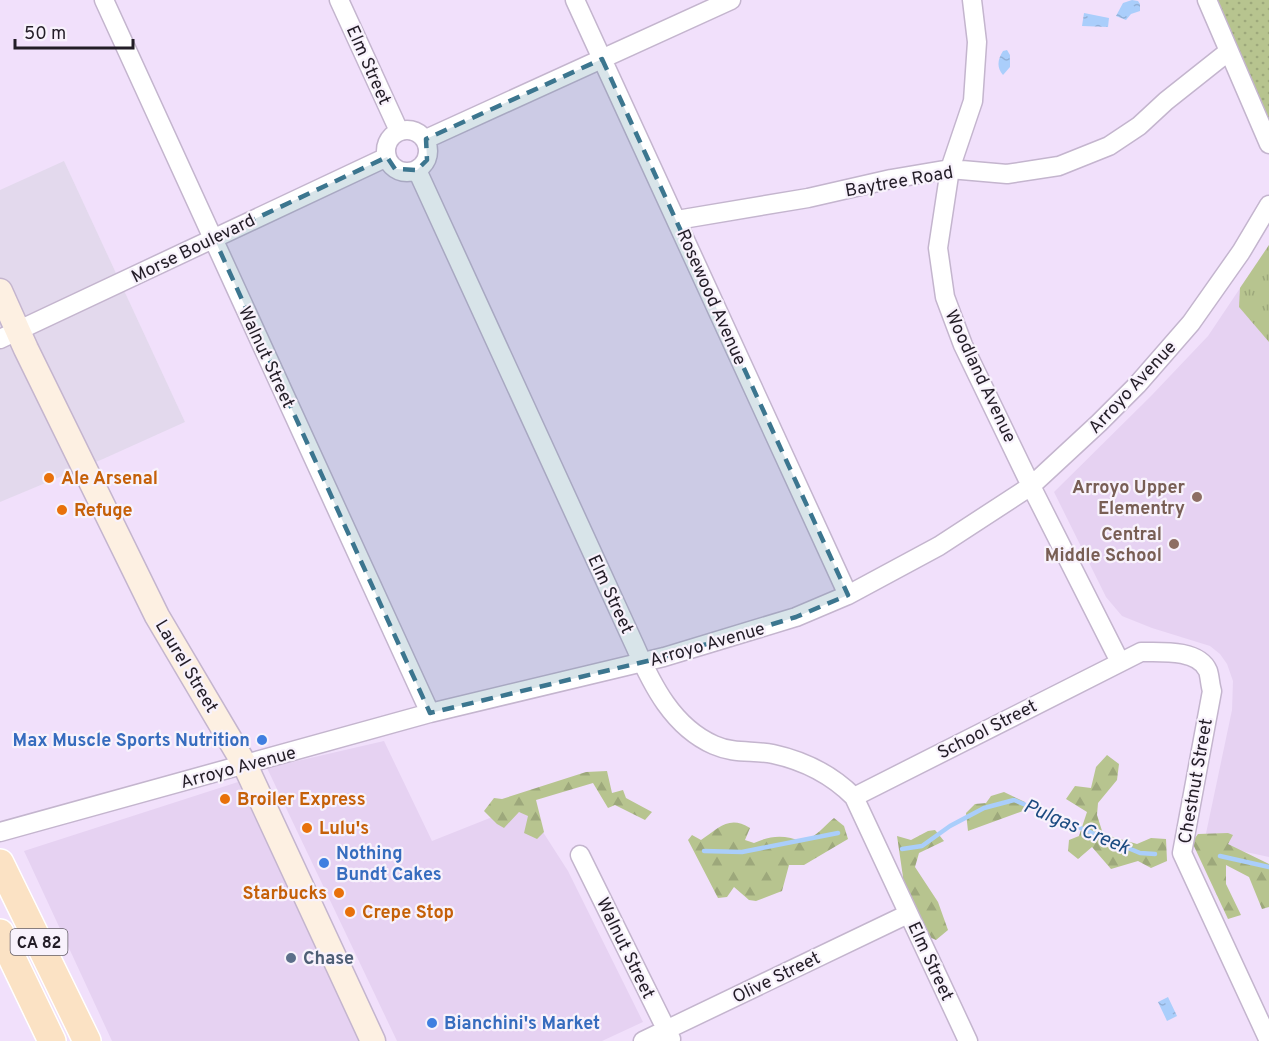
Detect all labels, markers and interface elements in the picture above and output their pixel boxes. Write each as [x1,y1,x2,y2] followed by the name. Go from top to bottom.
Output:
[15,12,134,50] scale bar
[340,22,395,109] street label: Elm Street
[24,23,66,46] text: 50 m
[843,162,955,203] street label: Baytree Road
[128,209,259,289] street label: Morse Boulevard
[670,226,751,369] street label: Rosewood Avenue
[232,303,299,412] street label: Walnut Street
[939,306,1021,447] street label: Woodland Avenue
[1084,337,1182,439] street label: Arroyo Avenue
[61,468,158,491] place label: Ale Arsenal
[42,471,56,485] marker: Ale Arsenal
[1072,477,1185,521] place label: Arroyo Upper Elementry
[1190,490,1204,504] marker: Arroyo Upper Elementry
[74,500,132,523] place label: Refuge
[55,503,69,517] marker: Refuge
[1045,524,1162,568] place label: Central Middle School
[1167,537,1181,551] marker: Central Middle School
[581,551,638,638] street label: Elm Street
[149,616,222,717] street label: Laurel Street
[647,618,768,673] street label: Arroyo Avenue
[934,695,1041,765] street label: School Street
[1174,717,1219,846] street label: Chestnut Street
[13,730,250,753] place label: Max Muscle Sports Nutrition
[255,733,269,747] marker: Max Muscle Sports Nutrition
[178,742,299,795] street label: Arroyo Avenue
[237,789,366,812] place label: Broiler Express
[218,792,232,806] marker: Broiler Express
[1019,794,1134,862] water label: Pulgas Creek
[319,818,369,841] place label: Lulu's
[300,821,314,835] marker: Lulu's
[336,843,442,887] place label: Nothing Bundt Cakes
[317,856,331,870] marker: Nothing Bundt Cakes
[243,883,327,906] place label: Starbucks
[332,886,346,900] marker: Starbucks
[590,894,659,1003] street label: Walnut Street
[362,902,454,925] place label: Crepe Stop
[343,905,357,919] marker: Crepe Stop
[901,918,958,1005] street label: Elm Street
[10,929,68,955] road number: CA 82
[729,947,824,1010] street label: Olive Street
[303,948,354,971] place label: Chase
[284,951,298,965] marker: Chase
[444,1013,600,1036] place label: Bianchini's Market
[425,1016,439,1030] marker: Bianchini's Market

